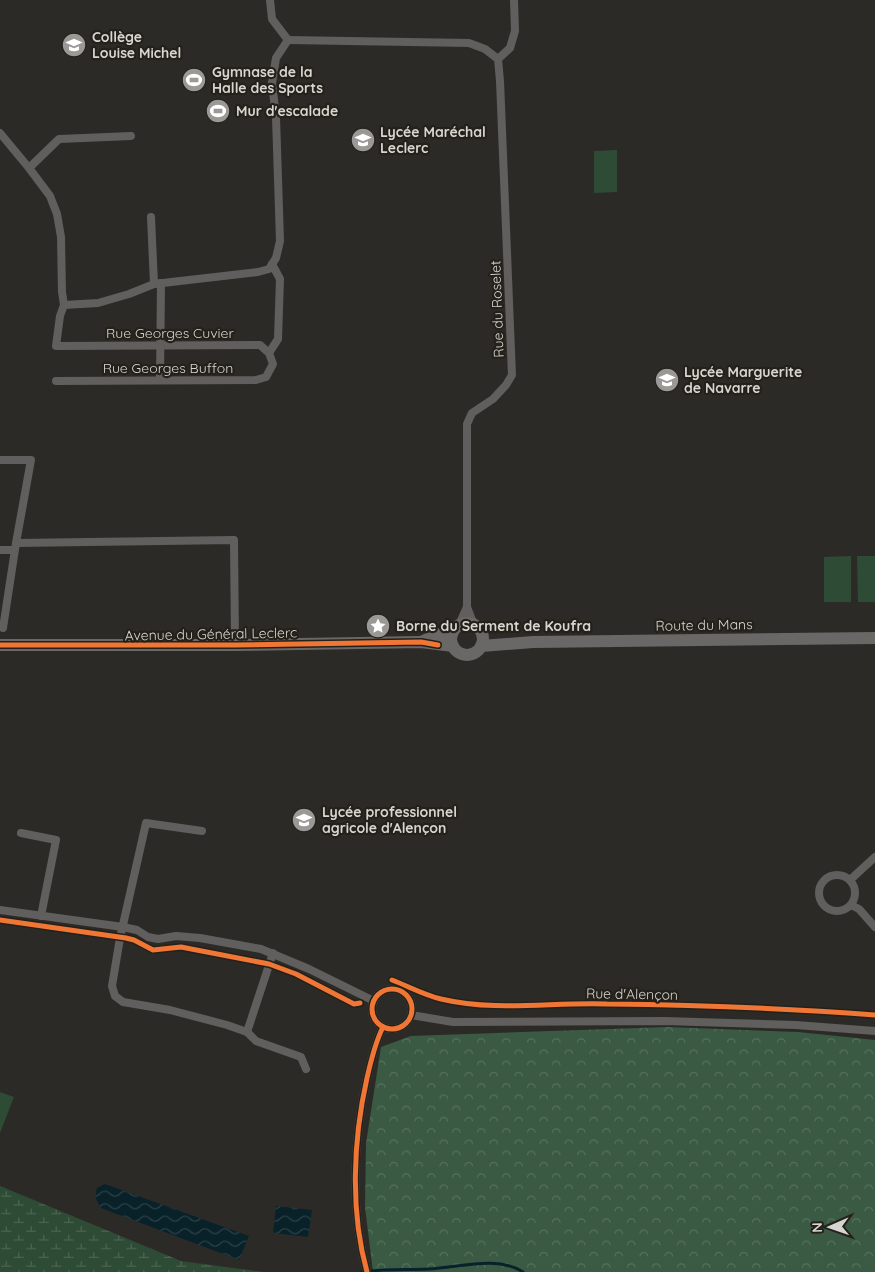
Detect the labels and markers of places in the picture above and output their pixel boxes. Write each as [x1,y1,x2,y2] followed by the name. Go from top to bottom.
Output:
[92,28,181,62] place label: Collège Louise Michel
[61,32,87,58] school or university icon: Collège Louise Michel
[212,63,323,97] place label: Gymnase de la Halle des Sports
[181,67,207,93] sports icon: Gymnase de la Halle des Sports
[205,98,231,124] sports icon: Mur d'escalade
[236,102,338,120] place label: Mur d'escalade
[380,123,486,157] place label: Lycée Maréchal Leclerc
[350,127,376,153] school or university icon: Lycée Maréchal Leclerc
[684,363,802,397] place label: Lycée Marguerite de Navarre
[654,367,680,393] school or university icon: Lycée Marguerite de Navarre
[365,613,391,639] place icon: Borne du Serment de Koufra
[396,617,591,635] place label: Borne du Serment de Koufra
[322,803,457,837] place label: Lycée professionnel agricole d'Alençon
[291,807,317,833] school or university icon: Lycée professionnel agricole d'Alençon

